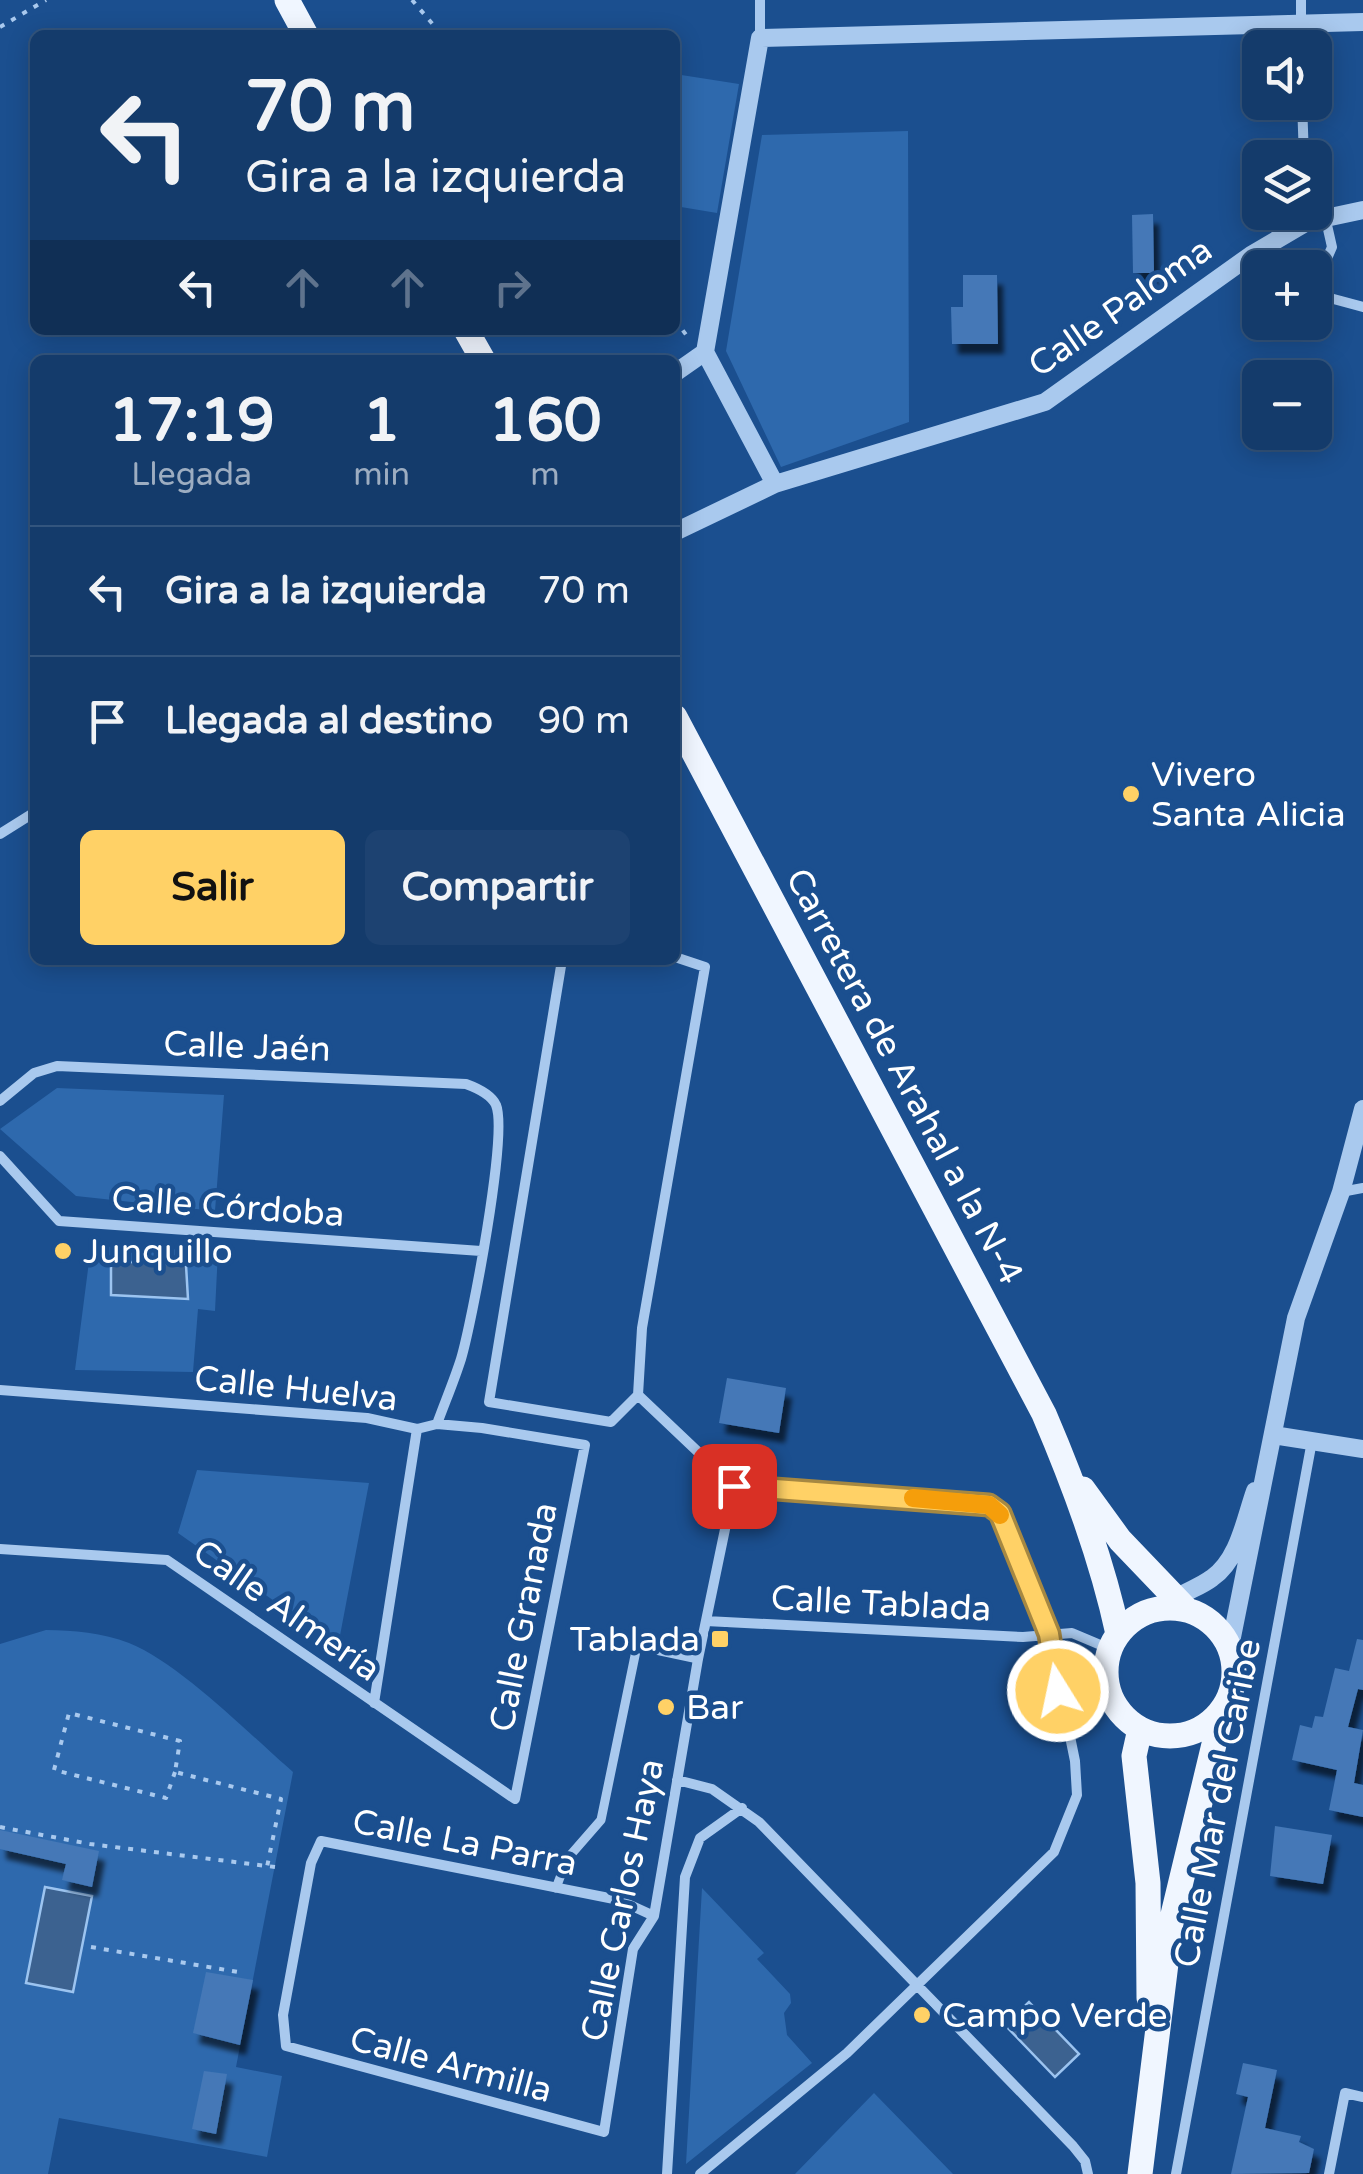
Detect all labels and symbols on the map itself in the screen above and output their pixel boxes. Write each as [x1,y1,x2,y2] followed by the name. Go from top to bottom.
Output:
[1021,229,1220,387] street label: Calle Paloma
[1151,754,1346,836] place label: Vivero Santa Alicia
[1120,783,1142,805] marker: Vivero Santa Alicia
[776,861,1032,1292] street label: Carretera de Arahal a la N-4
[163,1023,331,1071] street label: Calle Jaén
[110,1178,346,1236] street label: Calle Córdoba
[83,1231,233,1273] place label: Junquillo
[52,1240,74,1262] marker: Junquillo
[192,1357,400,1421] street label: Calle Huelva
[692,1444,777,1529] pin
[481,1499,567,1735] street label: Calle Granada
[185,1531,388,1691] street label: Calle Almería
[770,1577,992,1631] street label: Calle Tablada
[570,1619,700,1661] place label: Tablada
[709,1628,731,1650] marker: Tablada
[1165,1635,1270,1971] street label: Calle Mar del Caribe
[1006,1639,1110,1743] position arrow
[686,1687,744,1729] place label: Bar
[655,1696,677,1718] marker: Bar
[573,1755,673,2045] street label: Calle Carlos Haya
[349,1801,581,1885] street label: Calle La Parra
[942,1995,1168,2037] place label: Campo Verde
[911,2004,933,2026] marker: Campo Verde
[345,2018,556,2112] street label: Calle Armilla

